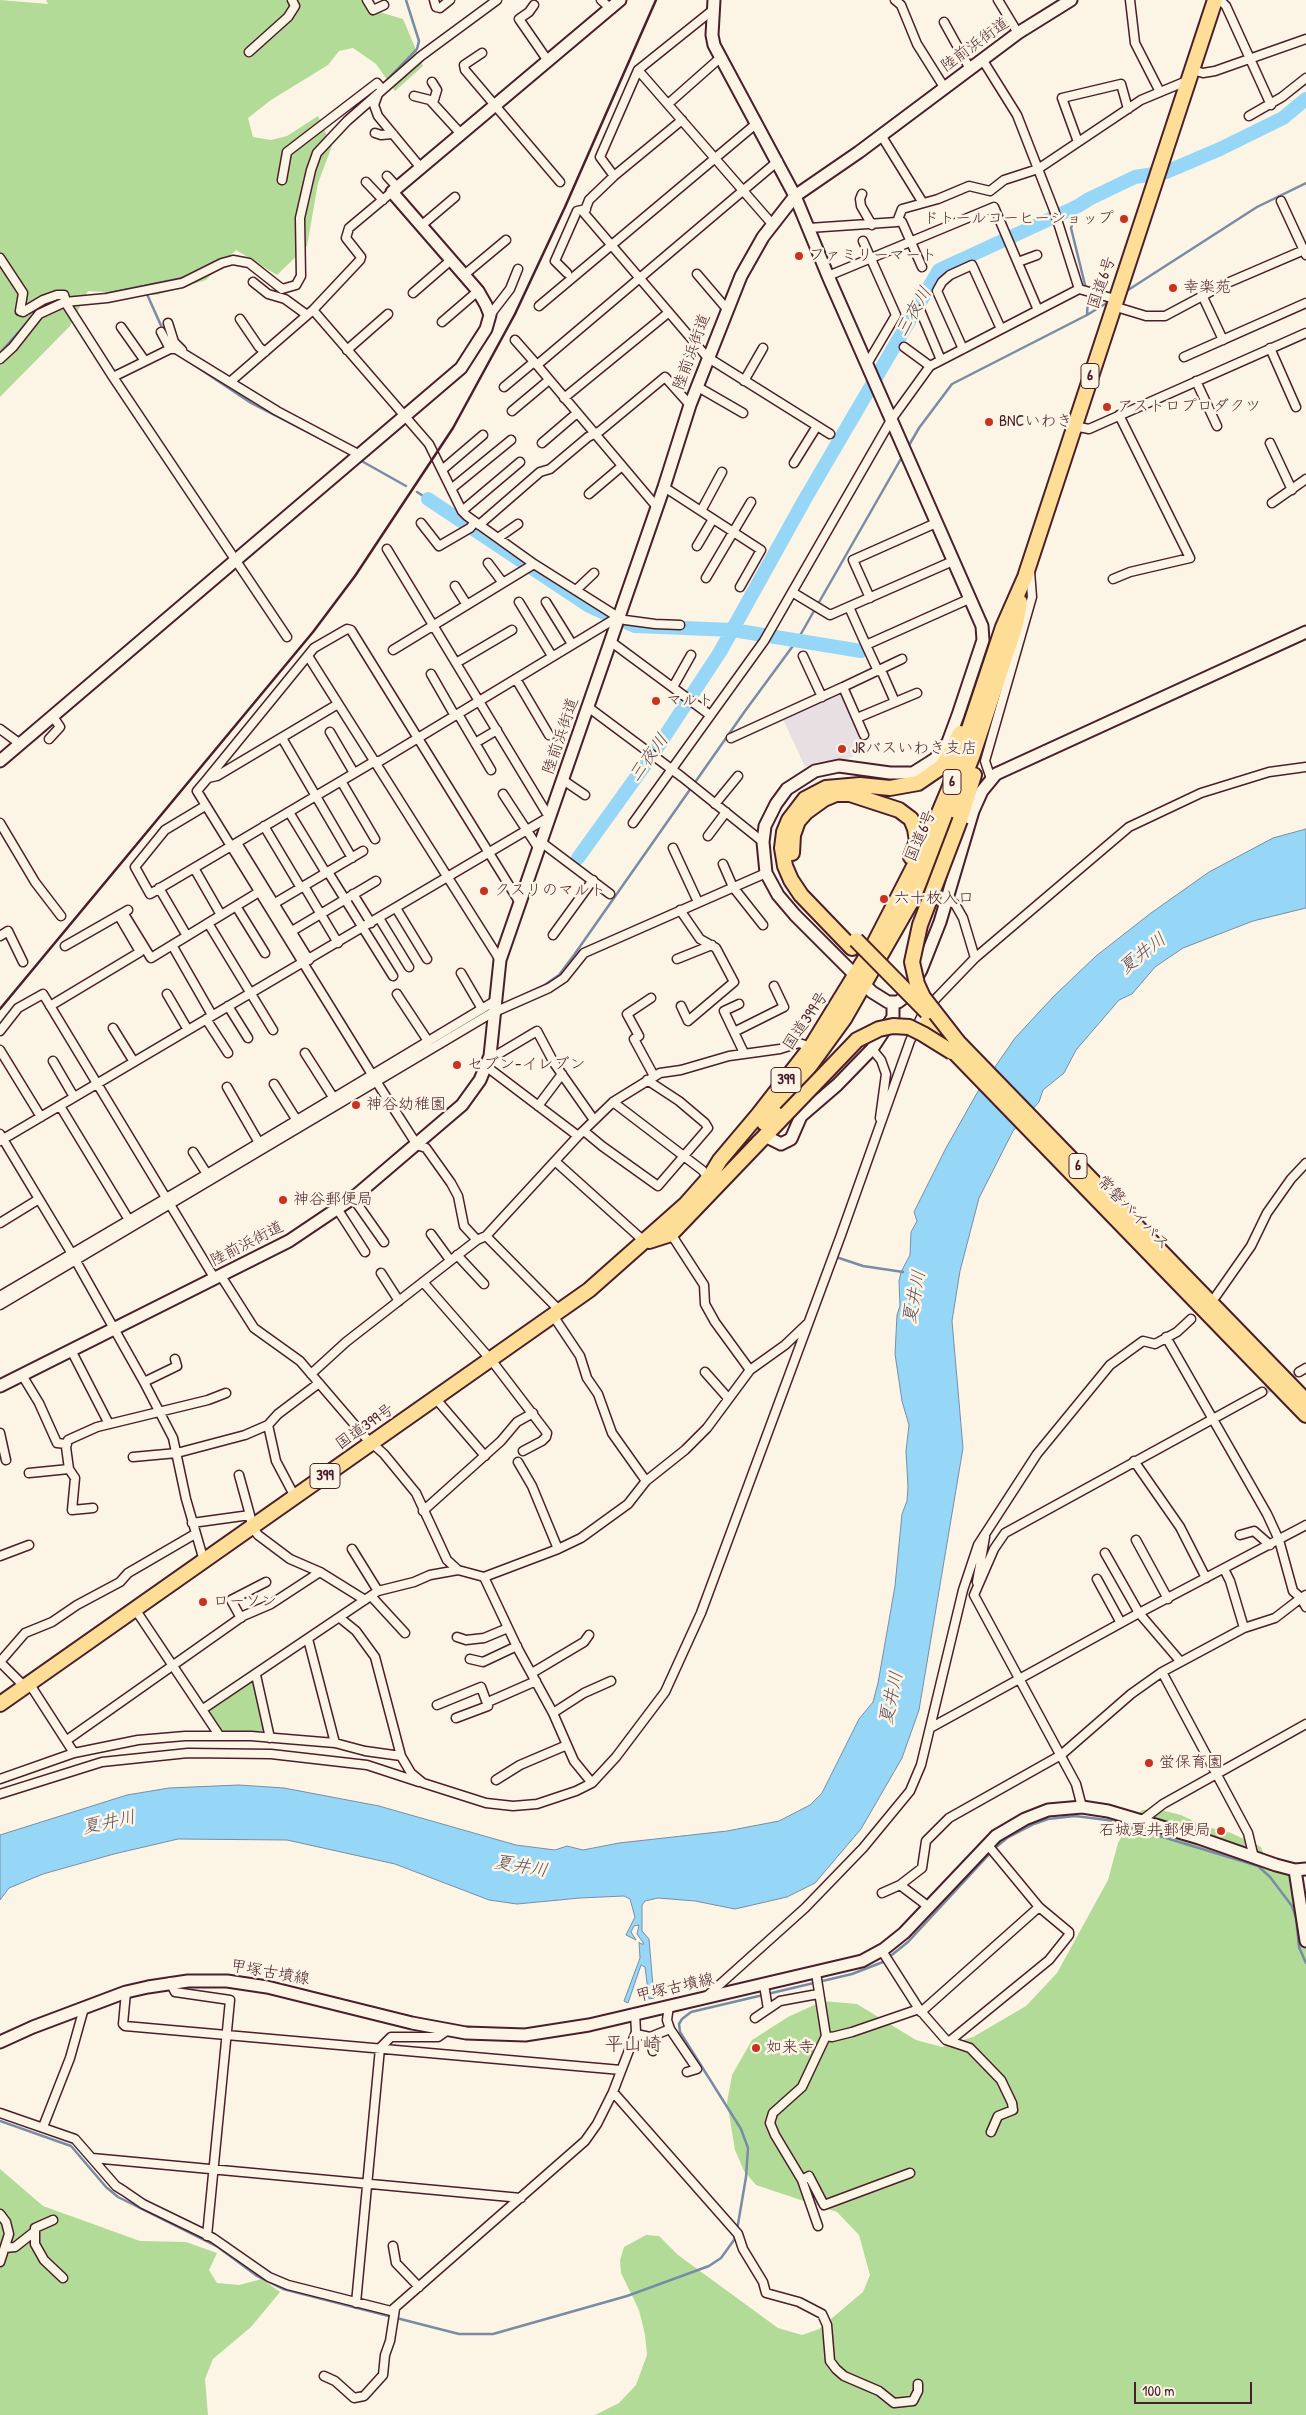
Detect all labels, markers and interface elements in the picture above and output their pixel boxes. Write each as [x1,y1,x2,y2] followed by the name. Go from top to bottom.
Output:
[937,14,1013,76] street label: 陸前浜街道
[923,209,1114,229] place label: ドトールコーヒーショップ
[1118,213,1130,225] marker: ドトールコーヒーショップ
[809,246,937,266] place label: ファミリーマート
[793,250,805,262] marker: ファミリーマート
[1084,254,1120,312] street label: 国道6号
[1183,278,1231,298] place label: 幸楽苑
[1167,282,1179,294] marker: 幸楽苑
[891,283,937,341] water label: 三夜川
[669,311,715,393] street label: 陸前浜街道
[1081,364,1099,388] road number: 6
[1117,397,1261,417] place label: アストロプロダクツ
[1101,401,1113,413] marker: アストロプロダクツ
[999,412,1072,432] place label: BNCいわき
[983,416,995,428] marker: BNCいわき
[666,691,714,711] place label: マルト
[539,695,583,777] street label: 陸前浜街道
[650,695,662,707] marker: マルト
[624,730,674,786] water label: 三夜川
[852,739,977,759] place label: JRバスいわき支店
[836,743,848,755] marker: JRバスいわき支店
[943,770,961,794] road number: 6
[902,807,940,865] street label: 国道6号
[494,881,606,901] place label: クスリのマルト
[478,885,490,897] marker: クスリのマルト
[894,889,974,909] place label: 六十枚入口
[878,893,890,905] marker: 六十枚入口
[1115,929,1171,979] water label: 夏井川
[779,988,833,1054] street label: 国道399号
[467,1055,585,1075] place label: セブン-イレブン
[451,1059,463,1071] marker: セブン-イレブン
[771,1068,801,1092] road number: 399
[366,1095,446,1115] place label: 神谷幼稚園
[350,1099,362,1111] marker: 神谷幼稚園
[1069,1154,1087,1178] road number: 6
[1093,1172,1173,1254] street label: 常磐バイパス
[293,1190,373,1210] place label: 神谷郵便局
[277,1194,289,1206] marker: 神谷郵便局
[207,1217,287,1271] street label: 陸前浜街道
[899,1268,931,1326] water label: 夏井川
[332,1400,398,1454] street label: 国道399号
[310,1464,340,1488] road number: 399
[213,1592,277,1612] place label: ローソン
[197,1596,209,1608] marker: ローソン
[876,1669,908,1727] water label: 夏井川
[1159,1753,1223,1773] place label: 蛍保育園
[1143,1757,1155,1769] marker: 蛍保育園
[80,1807,138,1839] water label: 夏井川
[1099,1821,1211,1841] place label: 石城夏井郵便局
[1215,1825,1227,1837] marker: 石城夏井郵便局
[493,1852,549,1882] water label: 夏井川
[229,1957,311,1989] street label: 甲塚古墳線
[634,1970,716,2006] street label: 甲塚古墳線
[605,2034,661,2056] district label: 平山崎
[766,2038,814,2058] place label: 如来寺
[750,2042,762,2054] marker: 如来寺
[1136,2372,1254,2404] scale bar
[1142,2380,1175,2401] text: 100 m

